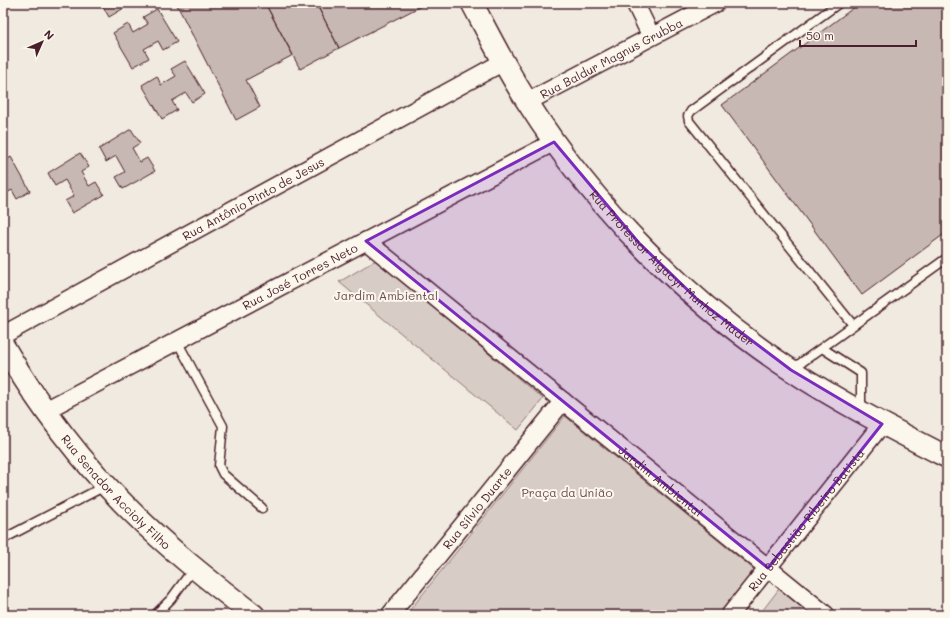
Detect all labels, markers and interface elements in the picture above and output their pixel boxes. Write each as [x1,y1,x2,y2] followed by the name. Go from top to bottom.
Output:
[537,14,685,102] street label: Rua Baldur Magnus Grubba
[22,22,62,62] north arrow
[800,22,916,48] scale bar
[41,26,58,43] text: N
[806,27,834,43] text: 50 m
[179,153,327,244] street label: Rua Antônio Pinto de Jesus
[586,186,758,350] street label: Rua Professor Algacyr Munhoz Mader
[239,239,360,313] street label: Rua José Torres Neto
[334,287,438,303] park label: Jardim Ambiental
[58,431,174,552] street label: Rua Senador Accioly Filho
[615,442,706,520] street label: Jardim Ambiental
[744,445,868,594] street label: Rua Sebastião Ribeiro Batista
[439,463,515,552] street label: Rua Sílvio Duarte
[521,484,613,500] park label: Praça da União

